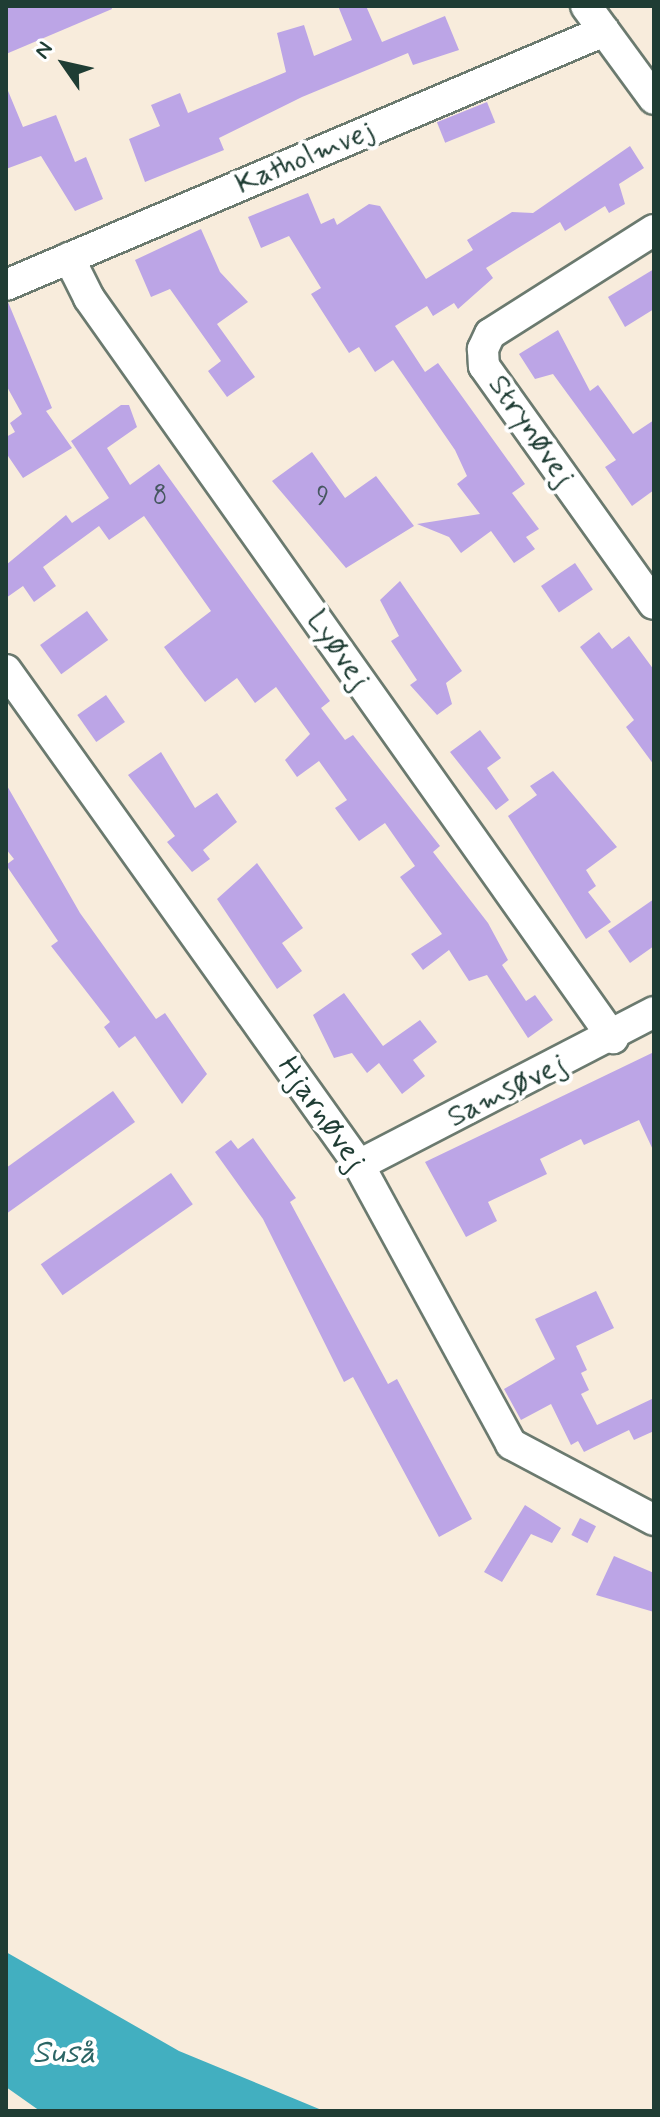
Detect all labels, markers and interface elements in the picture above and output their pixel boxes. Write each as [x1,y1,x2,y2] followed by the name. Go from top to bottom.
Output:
[24,24,104,104] north arrow
[28,37,60,64] text: N
[230,113,380,203] street label: Katholmvej
[480,368,582,494] street label: Strynøvej
[153,481,167,513] house number: 8
[317,482,329,514] house number: 9
[298,604,378,696] street label: Lyøvej
[442,1046,572,1136] street label: Samsøvej
[269,1050,373,1178] street label: Hjarnøvej
[32,2034,96,2072] water label: Suså

